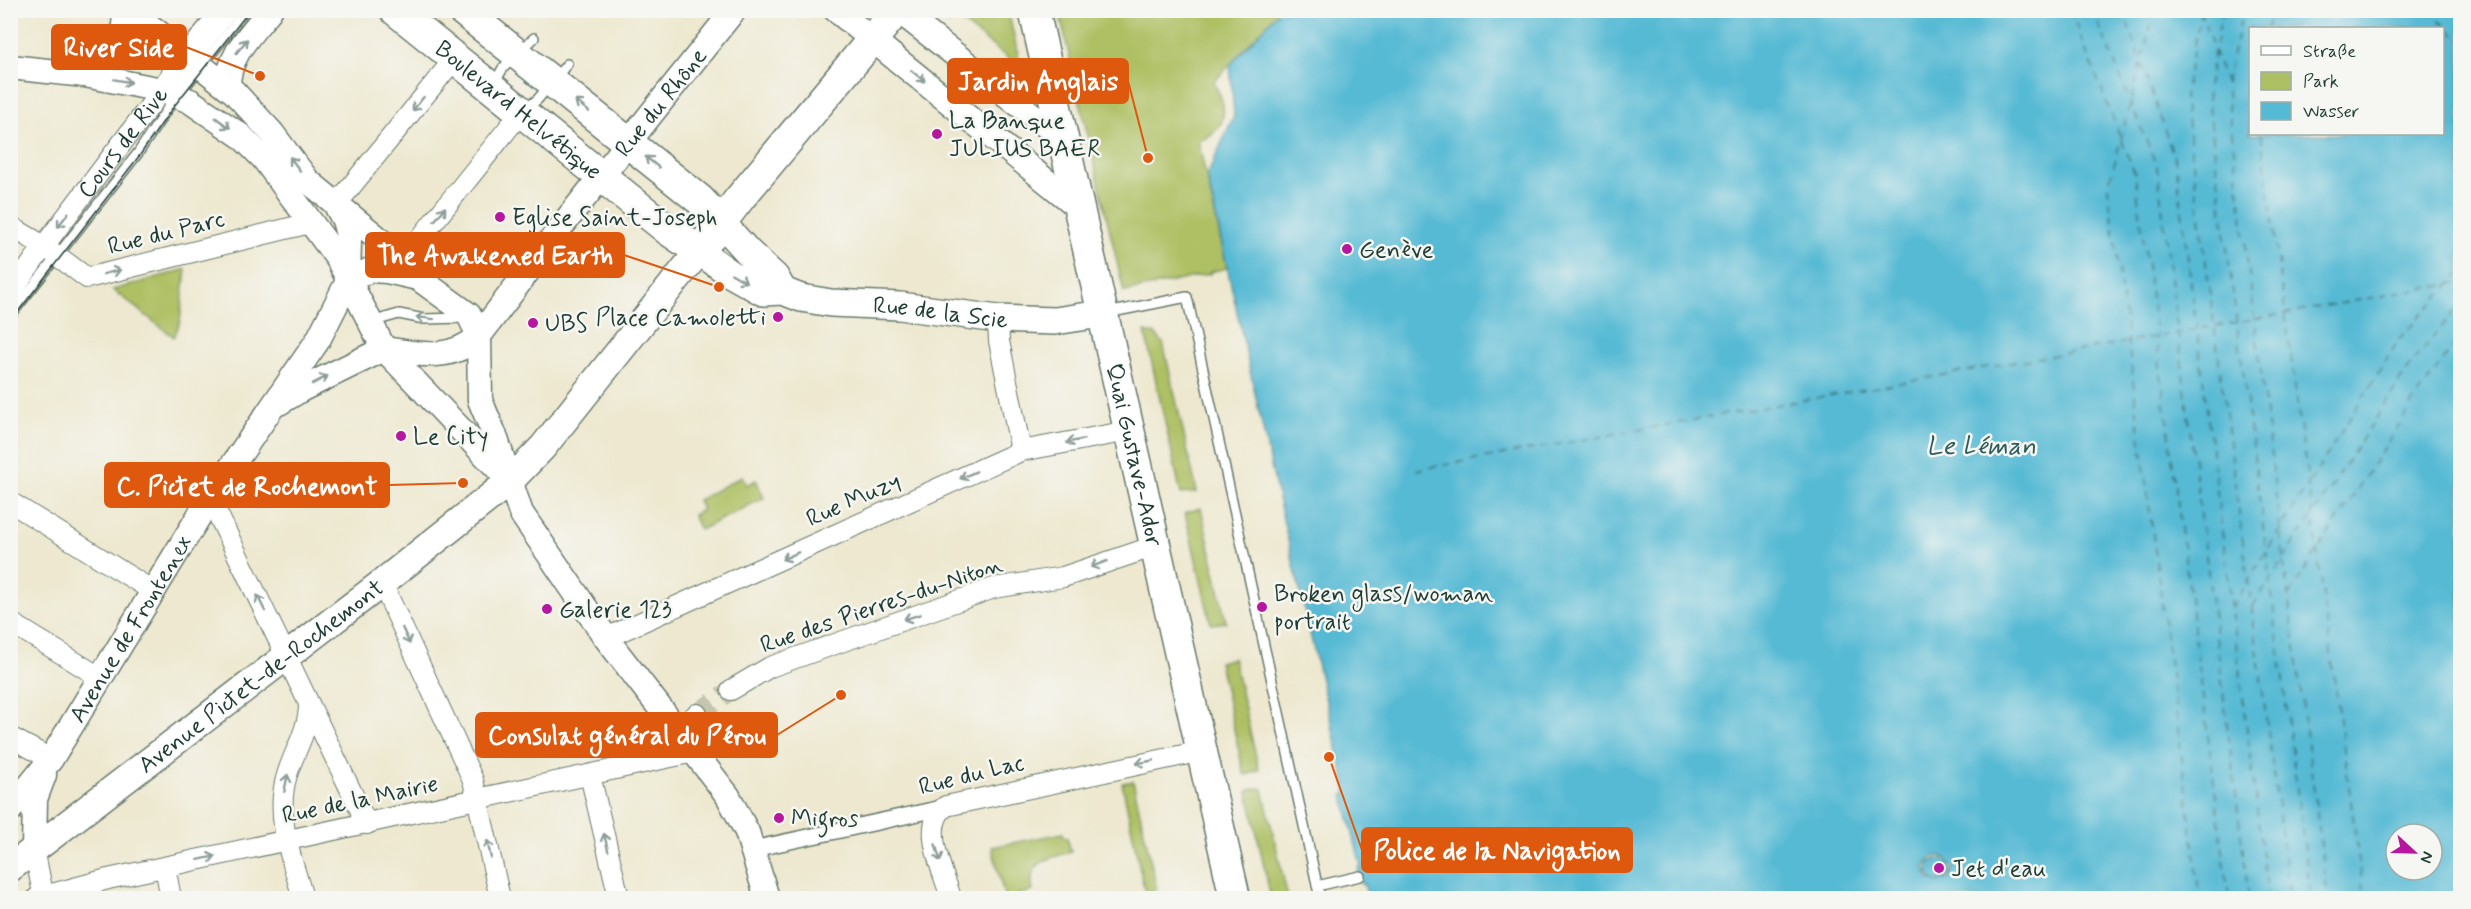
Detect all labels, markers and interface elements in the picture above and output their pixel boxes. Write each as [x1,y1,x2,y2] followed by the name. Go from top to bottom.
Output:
[52,25,186,69] callout: River Side
[2249,27,2444,135] legend
[64,32,175,66] text: River Side
[428,34,608,188] street label: Boulevard Helvétique
[236,38,249,54] one-way arrow
[2303,40,2356,64] text: Straße
[609,42,715,164] street label: Rue du Rhône
[948,59,1128,103] callout: Jardin Anglais
[958,66,1119,103] text: Jardin Anglais
[909,70,925,83] one-way arrow
[2303,70,2339,94] text: Park
[112,76,132,87] one-way arrow
[72,81,176,205] street label: Cours de Rive
[411,96,425,111] one-way arrow
[574,100,590,113] one-way arrow
[2303,100,2360,124] text: Wasser
[949,106,1100,165] place label: La Banque JULIUS BAER
[215,117,231,130] one-way arrow
[930,127,944,141] marker: La Banque JULIUS BAER
[644,155,660,168] one-way arrow
[288,156,301,172] one-way arrow
[512,203,718,234] place label: Eglise Saint-Joseph
[105,204,228,263] street label: Rue du Parc
[433,206,446,222] one-way arrow
[493,210,507,224] marker: Eglise Saint-Joseph
[57,212,70,228] one-way arrow
[366,233,624,277] callout: The Awakened Earth
[1359,235,1433,266] place label: Genève
[377,240,613,274] text: The Awakened Earth
[1340,242,1354,256] marker: Genève
[102,266,121,278] one-way arrow
[729,273,747,284] one-way arrow
[872,291,1008,336] street label: Rue de la Scie
[596,303,766,334] place label: Place Camoletti
[545,309,588,340] place label: UBS
[771,310,785,324] marker: Place Camoletti
[416,312,435,323] one-way arrow
[526,316,540,330] marker: UBS
[1097,361,1169,550] street label: Quai Gustave-Ador
[310,374,328,385] one-way arrow
[413,422,488,453] place label: Le City
[394,429,408,443] marker: Le City
[1926,430,2036,464] water label: Le Léman
[1066,436,1085,447] one-way arrow
[105,463,389,507] callout: C. Pictet de Rochemont
[801,466,906,535] street label: Rue Muzy
[117,471,377,505] text: C. Pictet de Rochemont
[959,471,977,482] one-way arrow
[63,530,201,729] street label: Avenue de Frontenex
[756,549,1007,661] street label: Rue des Pierres-du-Niton
[782,550,800,562] one-way arrow
[1090,559,1109,570] one-way arrow
[132,573,391,781] street label: Avenue Pictet-de-Rochemont
[1274,579,1493,638] place label: Broken glass/woman portrait
[254,595,266,613] one-way arrow
[559,595,672,626] place label: Galerie 123
[1255,600,1269,614] marker: Broken glass/woman portrait
[540,602,554,616] marker: Galerie 123
[904,613,922,624] one-way arrow
[401,627,413,645] one-way arrow
[476,713,777,757] callout: Consulat général du Pérou
[488,720,766,757] text: Consulat général du Pérou
[916,747,1027,803] street label: Rue du Lac
[1135,757,1155,768] one-way arrow
[280,769,441,832] street label: Rue de la Mairie
[281,774,292,794] one-way arrow
[791,804,859,838] place label: Migros
[772,811,786,825] marker: Migros
[2384,822,2444,882] north arrow
[1362,828,1632,872] callout: Police de la Navigation
[599,832,611,851] one-way arrow
[1373,835,1621,872] text: Police de la Navigation
[483,840,494,860] one-way arrow
[933,843,944,862] one-way arrow
[2415,848,2438,866] text: N
[197,852,216,864] one-way arrow
[1951,854,2046,885] place label: Jet d'eau
[1932,861,1946,875] marker: Jet d'eau

